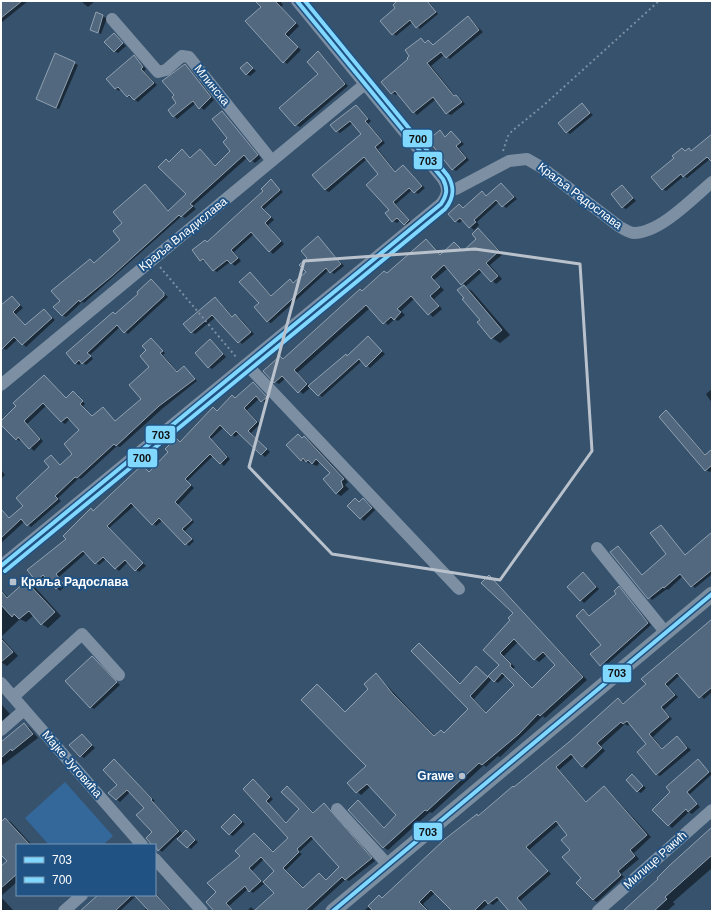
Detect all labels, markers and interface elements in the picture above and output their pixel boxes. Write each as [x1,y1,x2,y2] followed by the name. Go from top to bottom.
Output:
[191,62,233,109] street label: Млинска
[402,129,433,148] line badge: 700
[409,133,427,145] text: 700
[413,151,443,170] line badge: 703
[419,155,437,167] text: 703
[535,160,625,232] street label: Краља Радослава
[136,194,230,274] street label: Краља Владислава
[145,425,176,444] line badge: 703
[152,429,170,441] text: 703
[127,448,158,468] line badge: 700
[133,452,151,464] text: 700
[21,575,128,589] place label: Краља Радослава
[8,577,18,587] marker: Краља Радослава
[602,664,632,683] line badge: 703
[608,667,626,679] text: 703
[39,728,105,801] street label: Мајке Југовића
[417,769,454,783] place label: Grawe
[457,771,467,781] marker: Grawe
[413,822,443,841] line badge: 703
[419,826,437,838] text: 703
[621,828,689,892] street label: Милице Ракић
[16,844,156,896] legend
[52,853,72,867] text: 703
[52,873,72,887] text: 700

